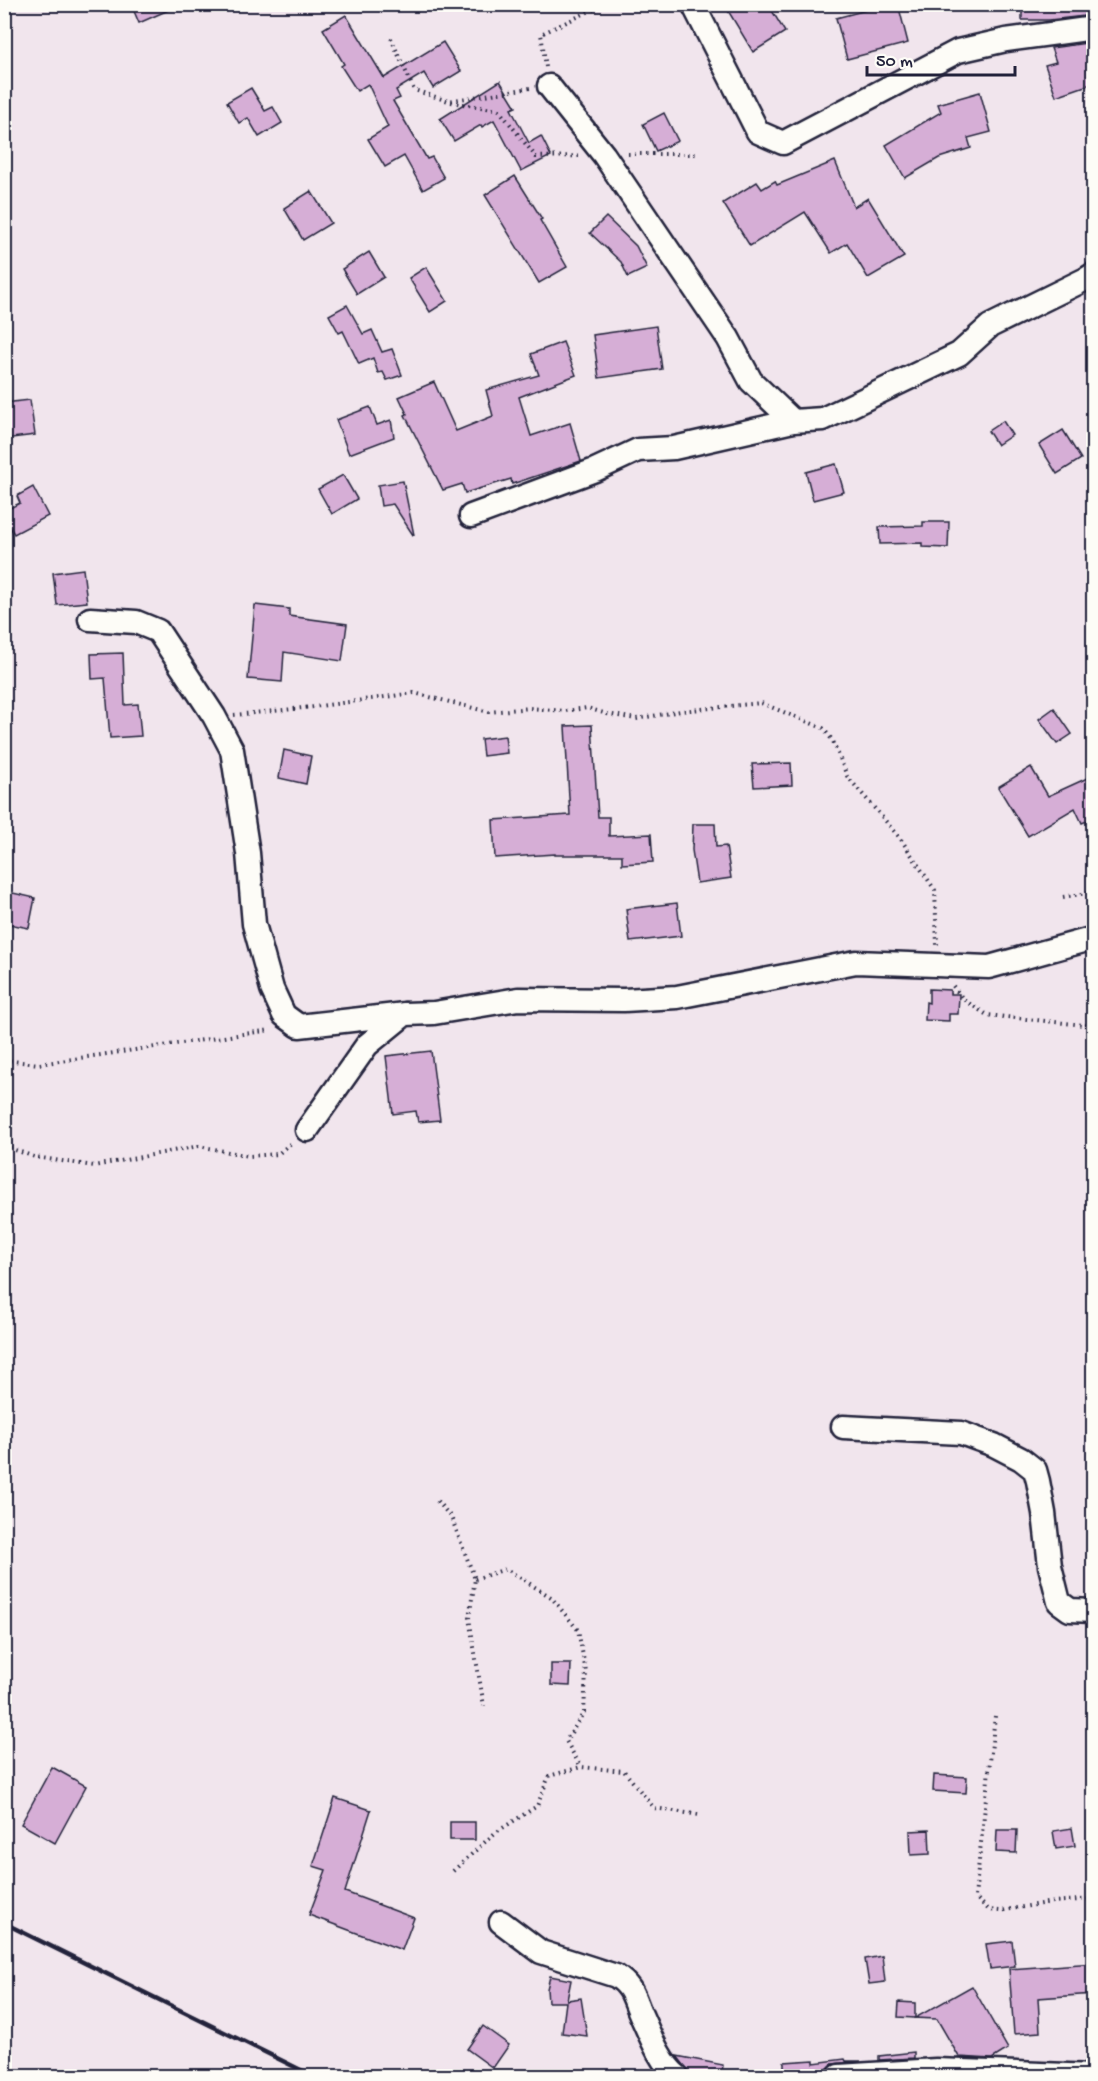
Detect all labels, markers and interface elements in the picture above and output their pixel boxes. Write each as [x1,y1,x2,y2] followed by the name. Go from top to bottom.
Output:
[867,39,1016,77] scale bar
[876,52,913,73] text: 50 m

